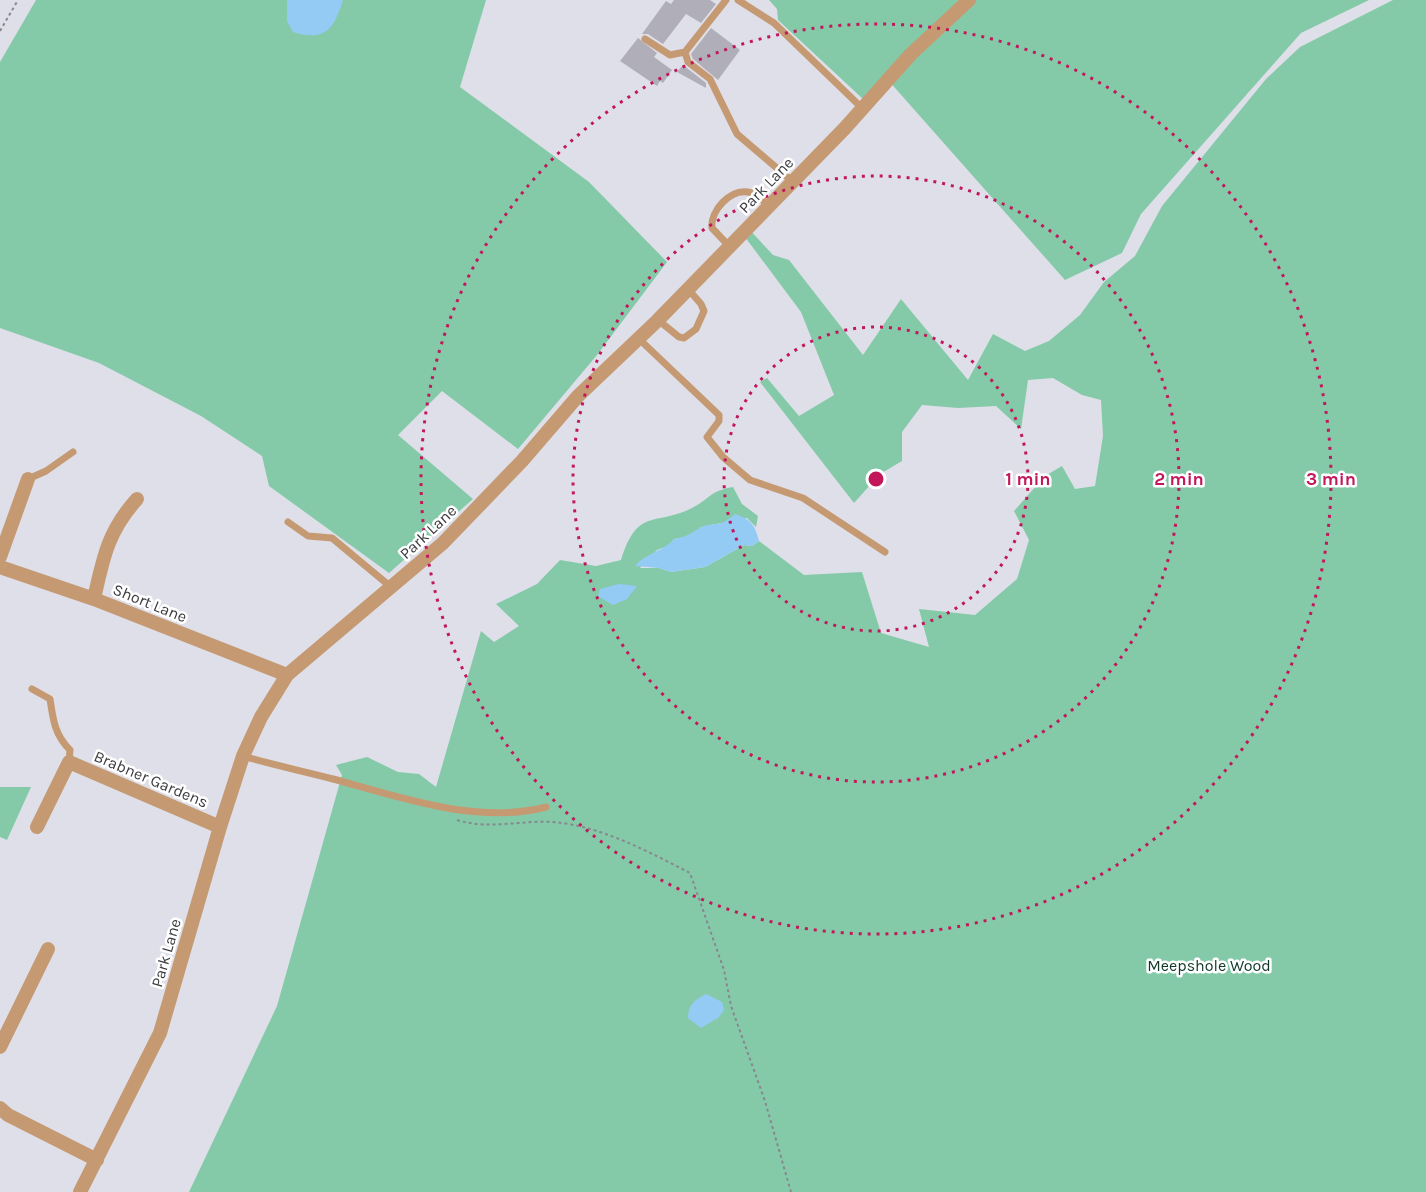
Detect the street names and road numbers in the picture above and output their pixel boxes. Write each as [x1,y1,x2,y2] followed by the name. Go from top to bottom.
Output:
[735,153,797,217] street label: Park Lane
[396,501,460,563] street label: Park Lane
[110,580,190,626] street label: Short Lane
[91,746,211,812] street label: Brabner Gardens
[147,917,185,989] street label: Park Lane

